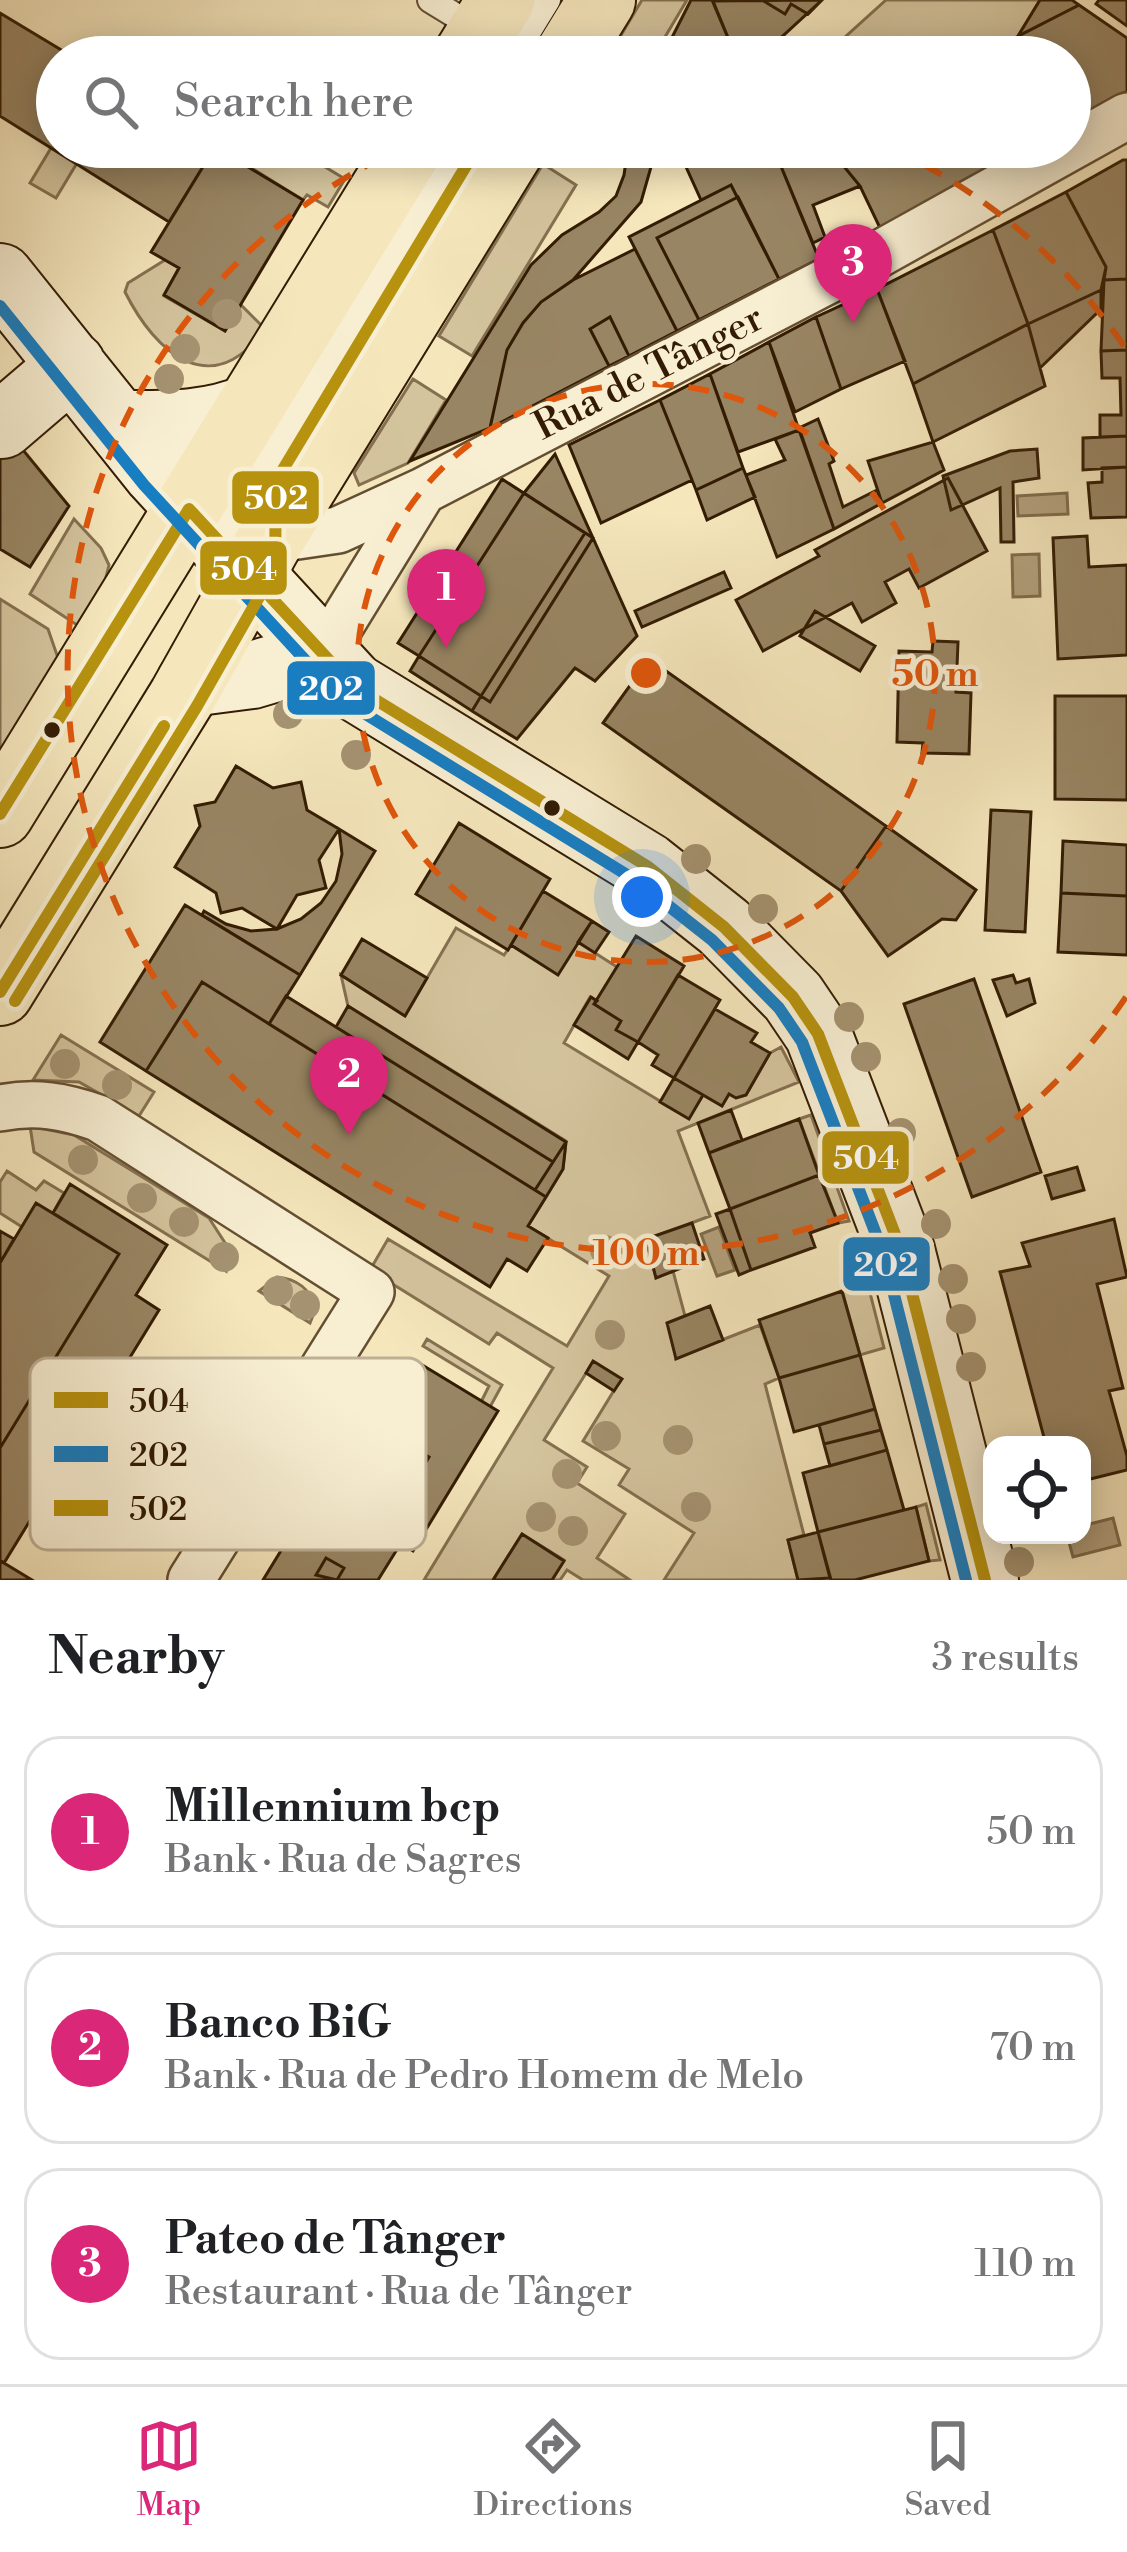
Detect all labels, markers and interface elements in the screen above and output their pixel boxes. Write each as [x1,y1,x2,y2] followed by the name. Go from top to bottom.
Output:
[36,36,1091,168] search box
[78,69,144,135] icon: search
[174,74,414,131] text: Search here
[814,224,892,323] pin: 3
[526,294,772,452] street label: Rua de Tânger
[230,469,321,526] line badge: 502
[244,479,308,520] text: 502
[198,539,289,597] line badge: 504
[407,549,485,648] pin: 1
[211,550,277,591] text: 504
[625,652,667,694] centre of rings
[891,653,979,698] text: 50 m
[285,659,377,717] line badge: 202
[299,670,363,711] text: 202
[41,719,63,741] unlabelled marker
[541,797,563,819] unlabelled marker
[612,867,672,927] your location
[310,1036,388,1135] pin: 2
[820,1129,911,1186] line badge: 504
[833,1139,899,1180] text: 504
[593,1232,700,1277] text: 100 m
[841,1235,932,1293] line badge: 202
[854,1246,918,1287] text: 202
[30,1358,426,1550] legend
[129,1382,189,1423] text: 504
[129,1436,188,1477] text: 202
[983,1436,1091,1544] map controls
[983,1436,1091,1544] button: locate
[129,1490,187,1531] text: 502
[48,1626,224,1690] text: Nearby
[931,1634,1079,1683] text: 3 results
[165,1779,501,1836] text: Millennium bcp
[81,1808,99,1857] text: 1
[986,1808,1076,1857] text: 50 m
[165,1836,522,1885] text: Bank · Rua de Sagres
[165,1995,392,2052] text: Banco BiG
[78,2024,102,2073] text: 2
[989,2024,1076,2073] text: 70 m
[165,2052,804,2101] text: Bank · Rua de Pedro Homem de Melo
[165,2211,506,2268] text: Pateo de Tânger
[78,2240,102,2289] text: 3
[974,2240,1076,2289] text: 110 m
[165,2268,632,2317] text: Restaurant · Rua de Tânger
[136,2413,202,2526] tab: Map
[474,2413,633,2526] tab: Directions
[904,2413,991,2526] tab: Saved

